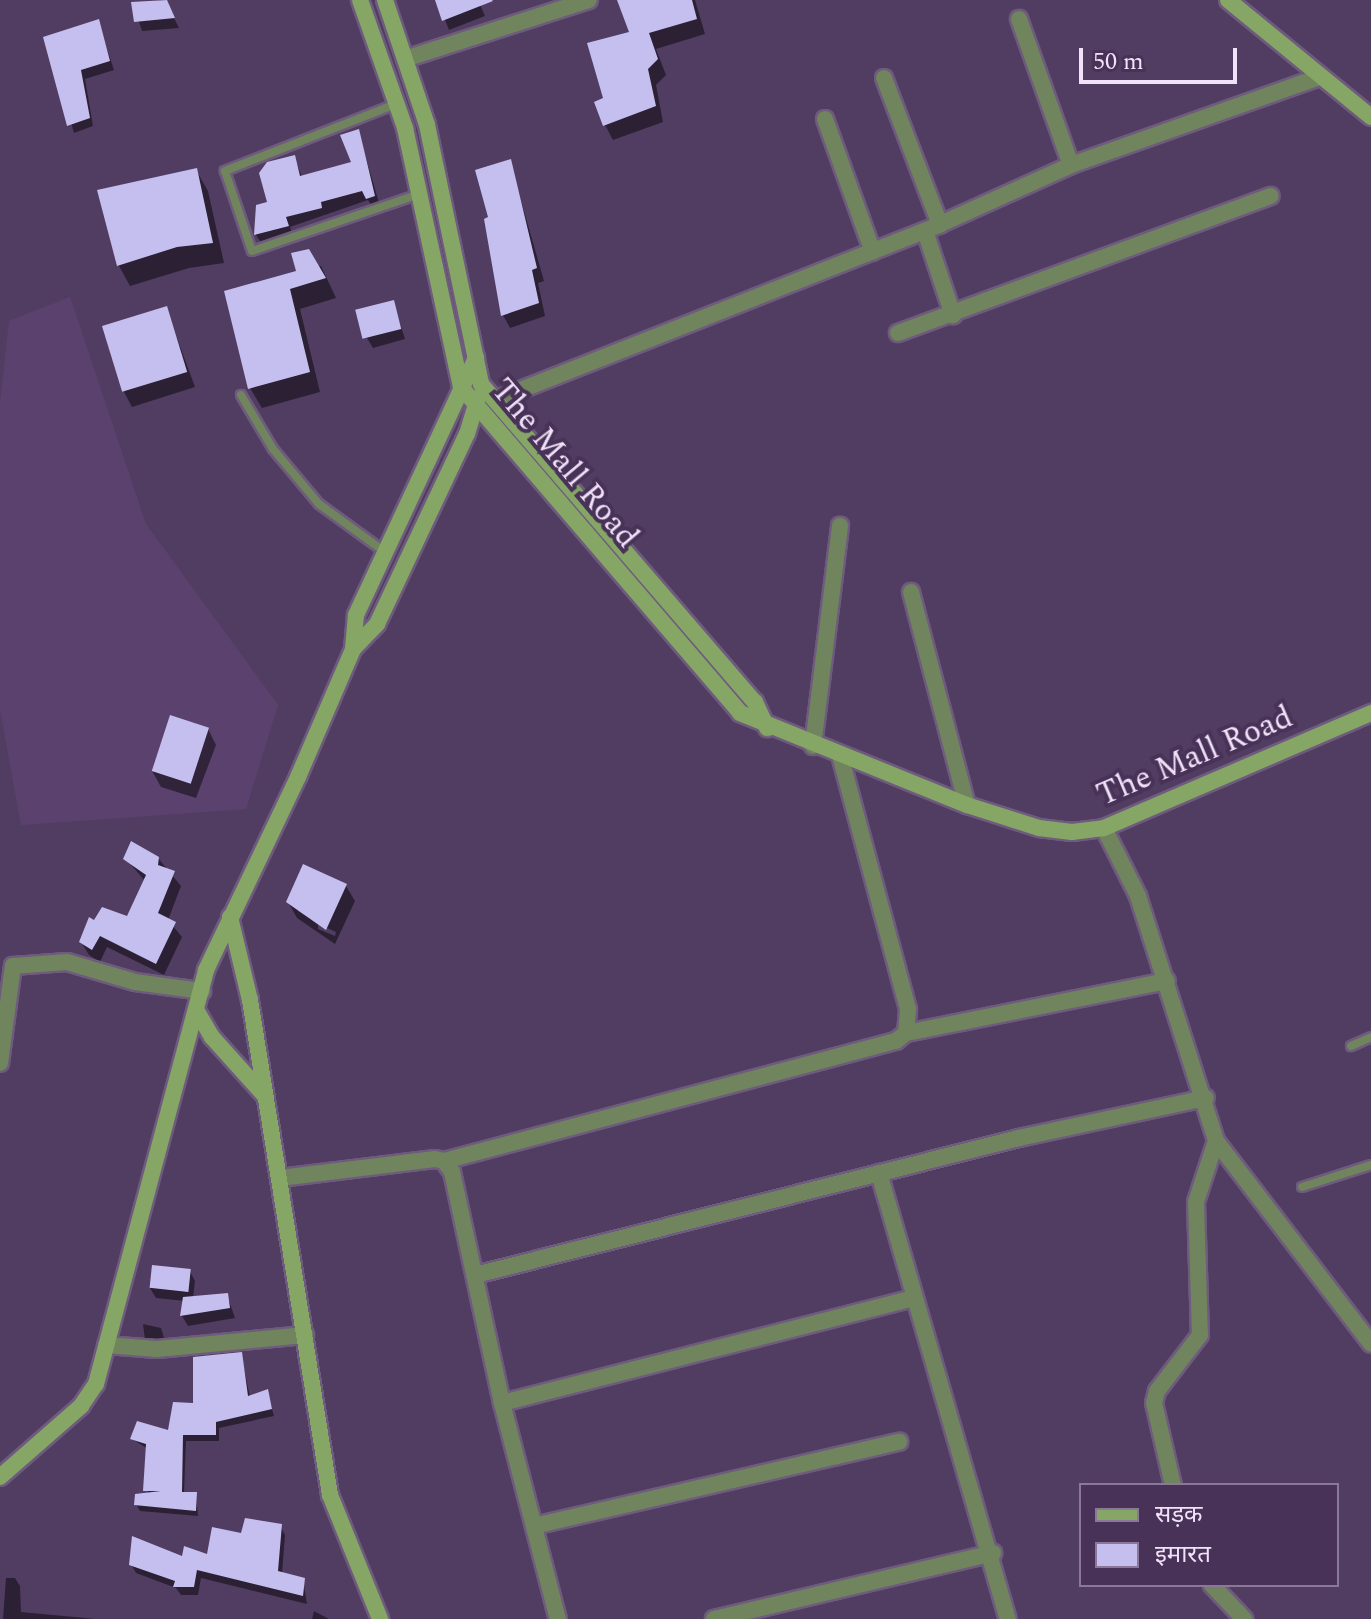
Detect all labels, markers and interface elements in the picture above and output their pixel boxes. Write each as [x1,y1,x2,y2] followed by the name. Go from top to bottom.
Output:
[1083,32,1241,82] scale bar
[1093,44,1144,80] text: 50 m
[482,372,646,556] street label: The Mall Road
[1091,699,1299,815] street label: The Mall Road
[1079,1483,1339,1587] legend
[1155,1497,1203,1533] text: सड़क
[1155,1537,1211,1573] text: इमारत

